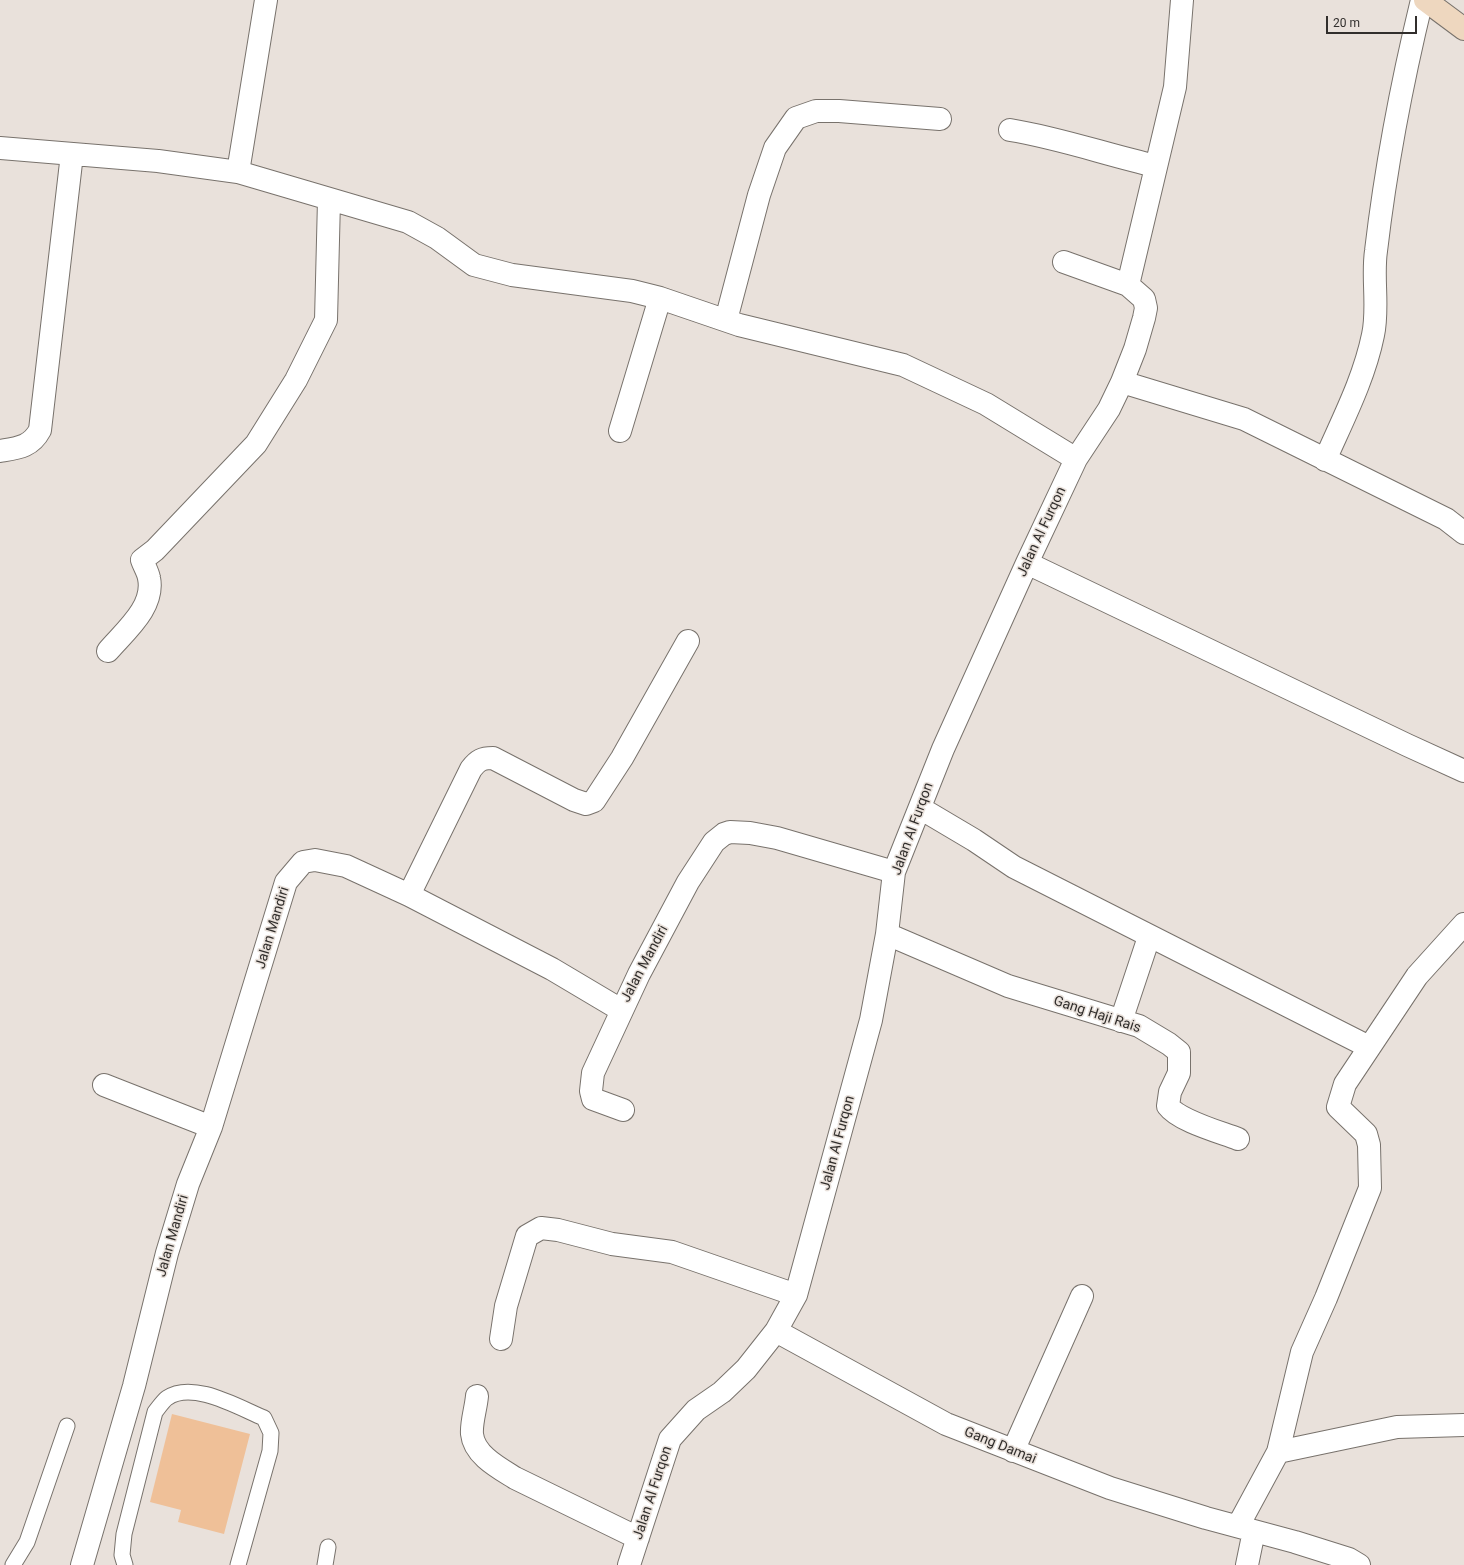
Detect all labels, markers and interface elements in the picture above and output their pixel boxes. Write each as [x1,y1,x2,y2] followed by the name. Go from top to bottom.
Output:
[1328,8,1419,34] scale bar
[1333,16,1360,30] text: 20 m
[1014,484,1070,580] street label: Jalan Al Furqon
[888,780,938,878] street label: Jalan Al Furqon
[253,885,293,971] street label: Jalan Mandiri
[618,923,672,1005] street label: Jalan Mandiri
[1051,993,1143,1037] street label: Gang Haji Rais
[817,1094,859,1192] street label: Jalan Al Furqon
[153,1193,193,1279] street label: Jalan Mandiri
[961,1424,1039,1468] street label: Gang Damai
[630,1444,676,1542] street label: Jalan Al Furqon

